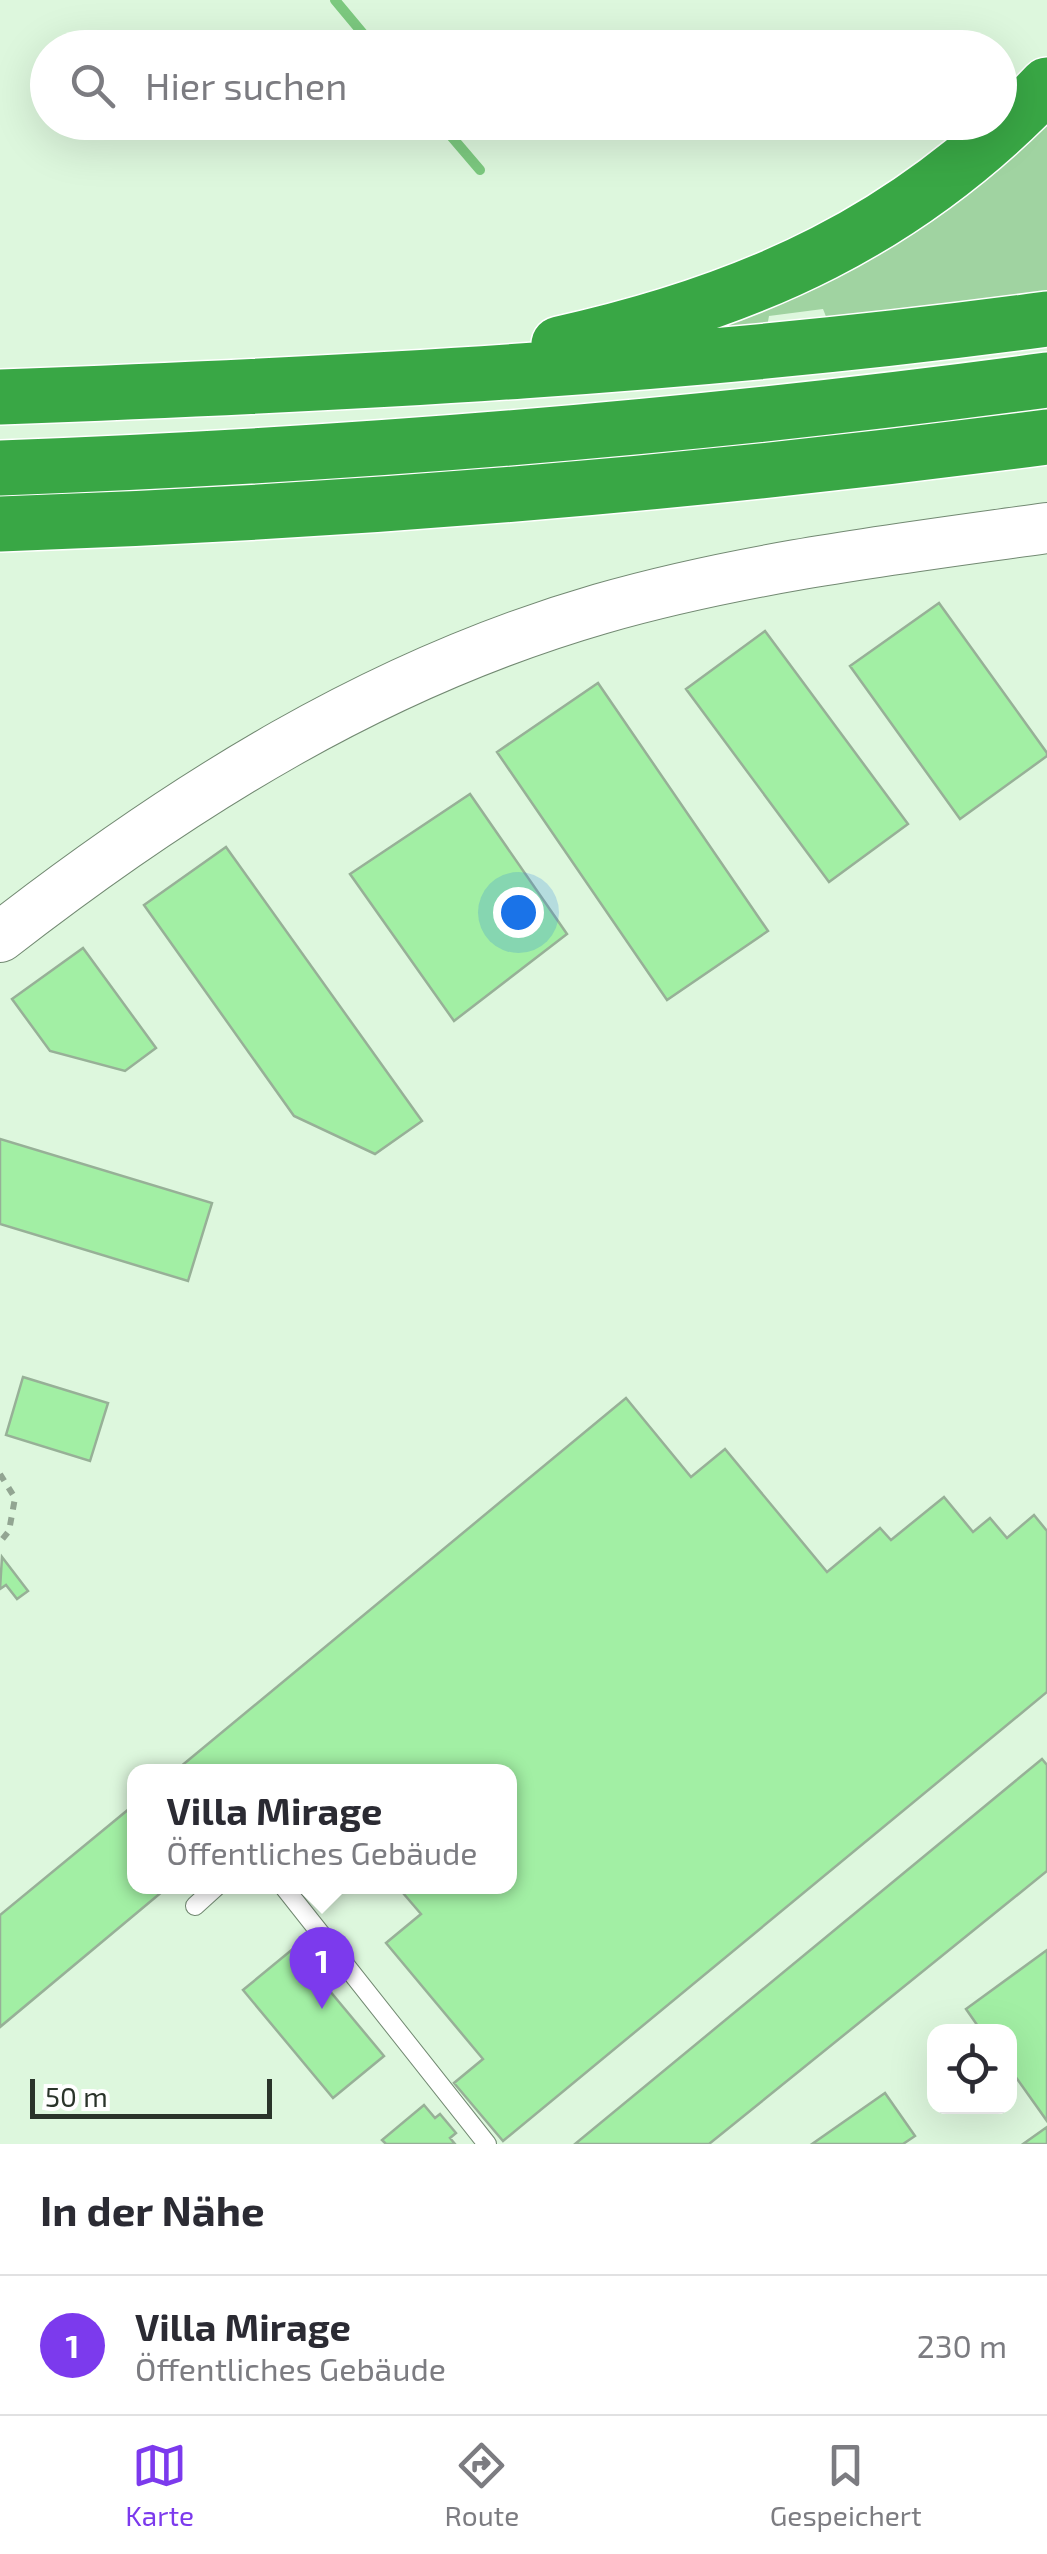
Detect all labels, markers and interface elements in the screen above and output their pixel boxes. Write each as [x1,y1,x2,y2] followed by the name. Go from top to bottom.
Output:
[30,30,1017,140] search box
[65,58,120,113] icon: search
[145,62,347,108] text: Hier suchen
[493,887,544,938] your location
[127,1764,517,1894] popup
[167,1787,382,1833] text: Villa Mirage
[167,1833,477,1871] text: Öffentliches Gebäude
[290,1926,354,2009] pin: 1
[927,2024,1017,2114] map controls
[927,2024,1017,2114] button: locate
[30,2074,272,2118] scale bar
[45,2079,108,2113] text: 50 m
[40,2184,265,2234] text: In der Nähe
[135,2303,351,2349] text: Villa Mirage
[66,2326,79,2364] text: 1
[917,2326,1007,2364] text: 230 m
[135,2349,446,2387] text: Öffentliches Gebäude
[125,2438,194,2532] tab: Karte
[445,2438,519,2532] tab: Route
[770,2438,922,2532] tab: Gespeichert

